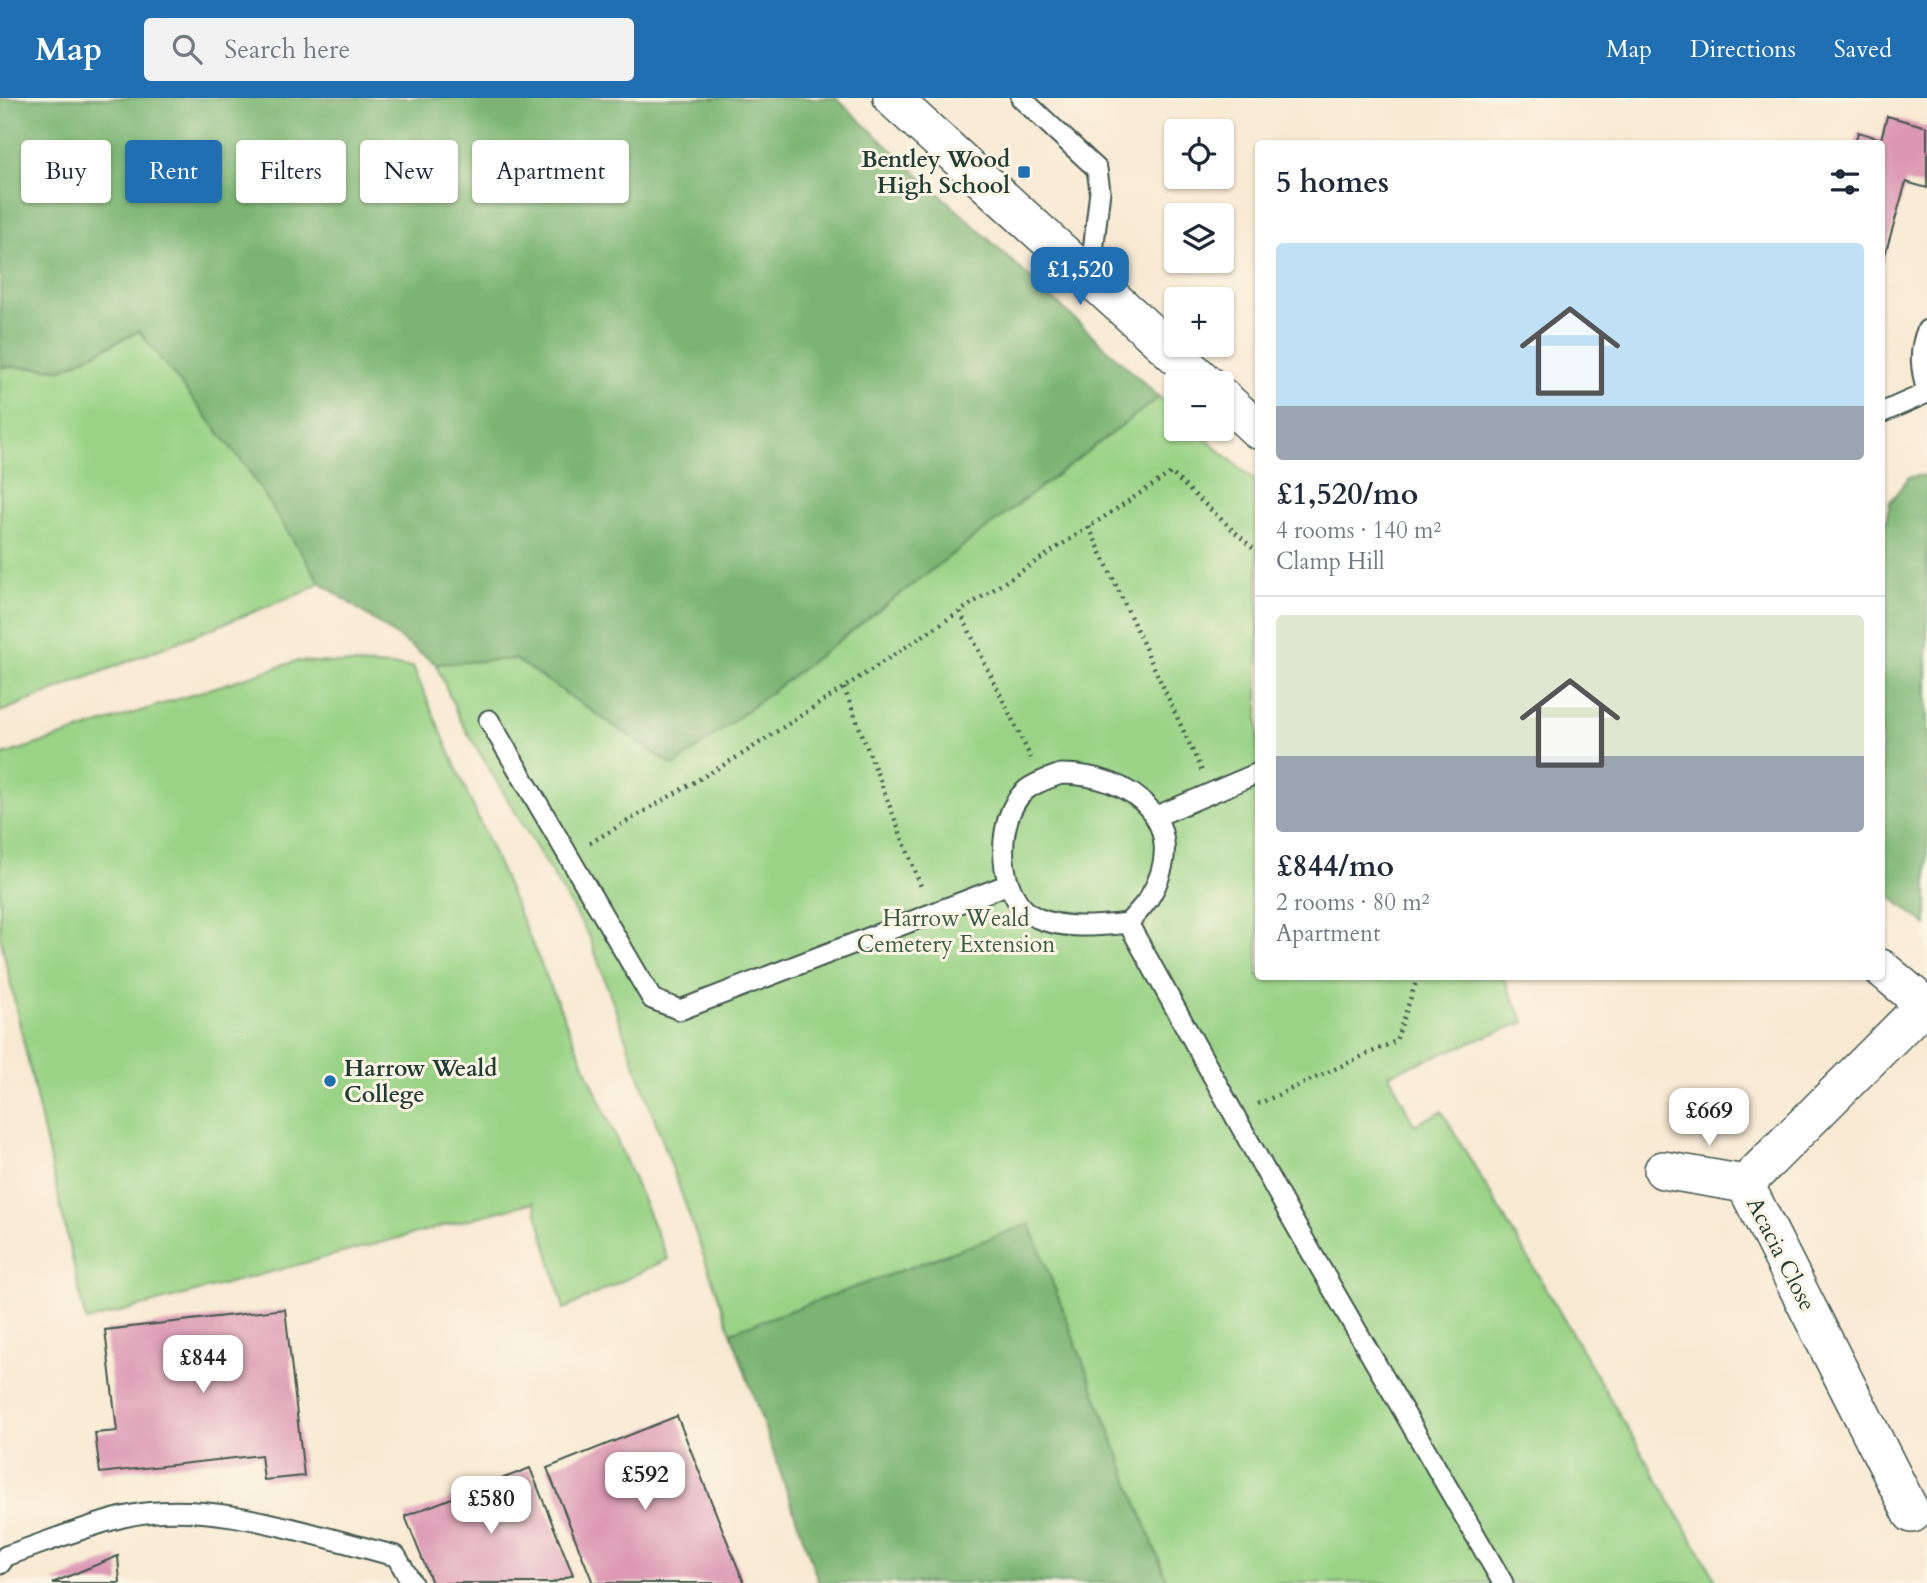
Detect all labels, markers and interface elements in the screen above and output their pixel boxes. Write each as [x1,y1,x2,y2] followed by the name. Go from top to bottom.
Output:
[144,18,634,81] search box
[35,27,102,72] text: Map
[168,30,206,68] icon: search
[224,32,350,67] text: Search here
[1606,33,1652,66] text: Map
[1690,33,1796,66] text: Directions
[1834,33,1892,66] text: Saved
[1164,119,1234,441] map controls
[1164,119,1234,189] button: locate
[21,140,111,203] chip: Buy
[125,140,222,203] chip: Rent
[236,140,346,203] chip: Filters
[360,140,458,203] chip: New
[472,140,629,203] chip: Apartment
[861,144,1010,201] place label: Bentley Wood High School
[1276,162,1389,203] text: 5 homes
[1826,163,1864,201] icon: filters
[1016,164,1032,180] marker: Bentley Wood High School
[1164,203,1234,273] button: layers
[1023,248,1137,307] pin: £1,520
[1047,254,1113,285] text: £1,520
[1164,287,1234,357] button: +
[1507,288,1633,414] icon: home
[1164,371,1234,441] button: −
[1276,474,1418,515] text: £1,520/mo
[1276,515,1441,546] text: 4 rooms · 140 m²
[1276,546,1385,577] text: Clamp Hill
[1507,660,1633,786] icon: home
[1276,846,1394,887] text: £844/mo
[1276,887,1429,918] text: 2 rooms · 80 m²
[857,903,1055,960] park label: Harrow Weald Cemetery Extension
[1276,918,1380,949] text: Apartment
[344,1053,497,1110] place label: Harrow Weald College
[322,1073,338,1089] marker: Harrow Weald College
[1668,1088,1750,1148] pin: £669
[1685,1095,1733,1126] text: £669
[1739,1192,1823,1316] street label: Acacia Close
[162,1336,244,1395] pin: £844
[179,1342,227,1373] text: £844
[604,1452,686,1512] pin: £592
[621,1459,669,1490] text: £592
[450,1476,532,1536] pin: £580
[467,1483,515,1514] text: £580

